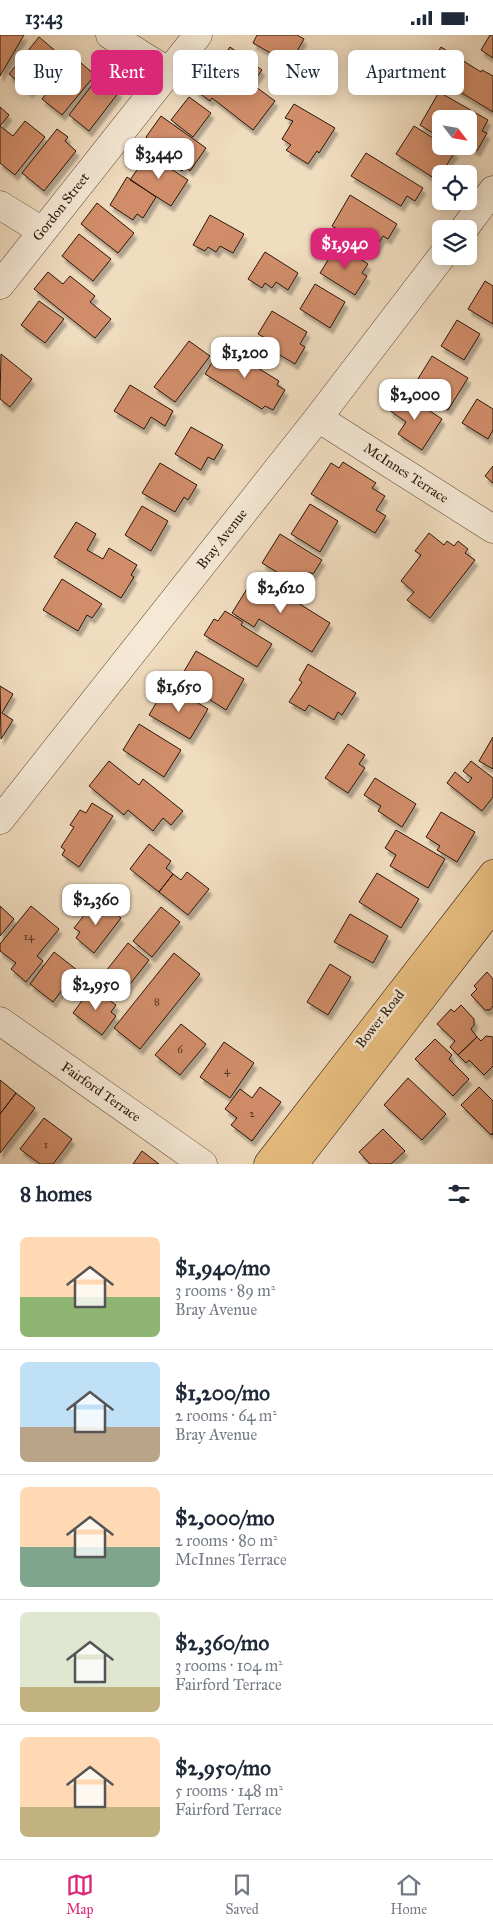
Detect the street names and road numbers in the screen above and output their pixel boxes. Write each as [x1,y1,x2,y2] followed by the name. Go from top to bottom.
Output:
[29,169,93,245] street label: Gordon Street
[360,439,452,507] street label: McInnes Terrace
[193,505,251,573] street label: Bray Avenue
[352,986,408,1052] street label: Bower Road
[58,1058,144,1126] street label: Fairford Terrace

